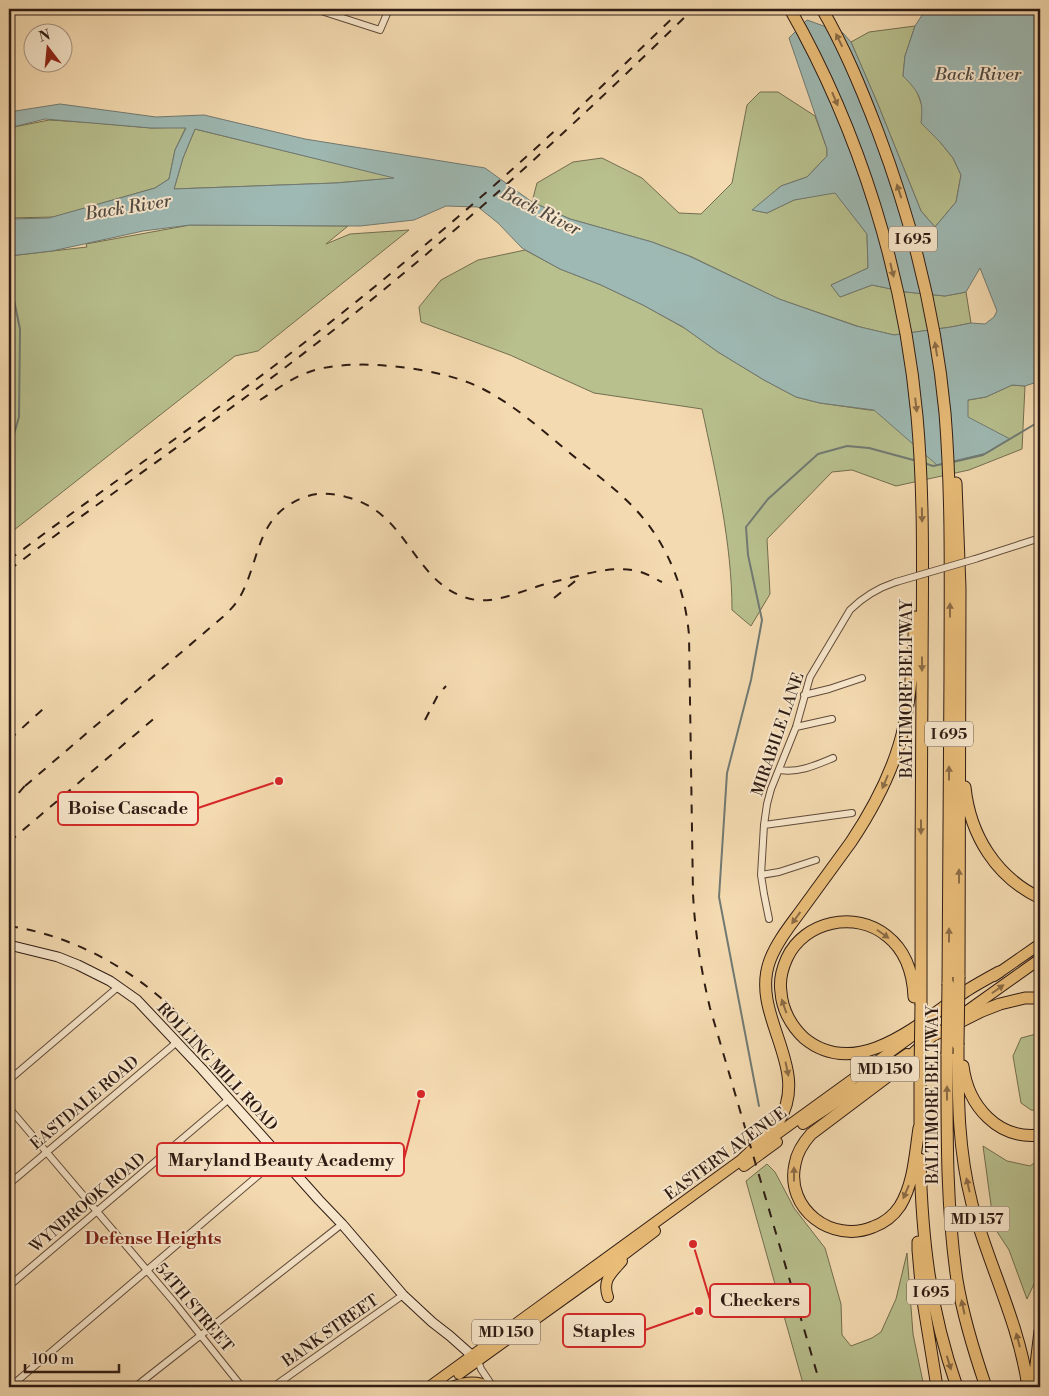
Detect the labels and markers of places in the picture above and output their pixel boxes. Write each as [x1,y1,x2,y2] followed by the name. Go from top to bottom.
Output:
[58,792,198,825] callout: Boise Cascade
[157,1143,404,1176] callout: Maryland Beauty Academy
[710,1284,810,1317] callout: Checkers
[563,1314,645,1347] callout: Staples

